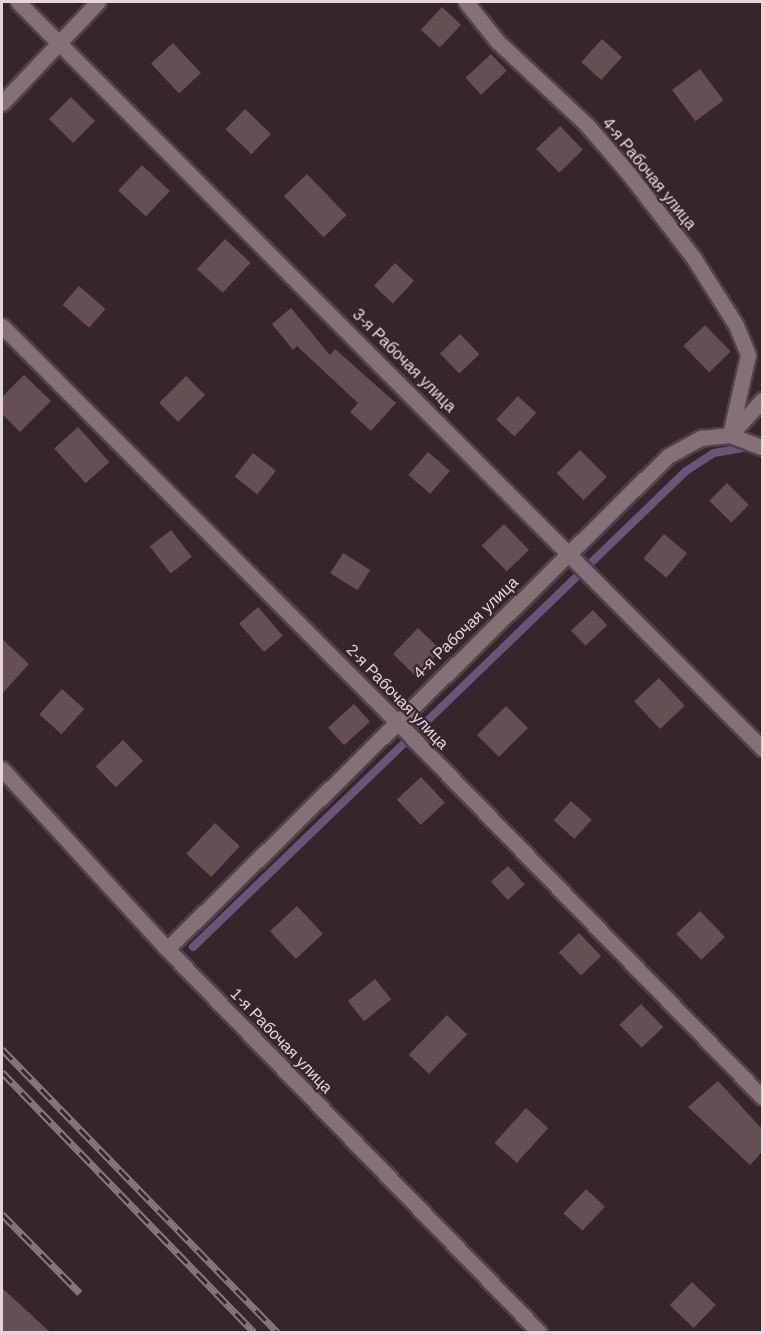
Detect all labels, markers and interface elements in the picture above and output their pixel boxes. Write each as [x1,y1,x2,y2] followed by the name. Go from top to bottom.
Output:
[598,114,700,234] street label: 4-я Рабочая улица
[348,305,460,417] street label: 3-я Рабочая улица
[410,573,522,683] street label: 4-я Рабочая улица
[342,641,452,753] street label: 2-я Рабочая улица
[226,985,336,1097] street label: 1-я Рабочая улица

